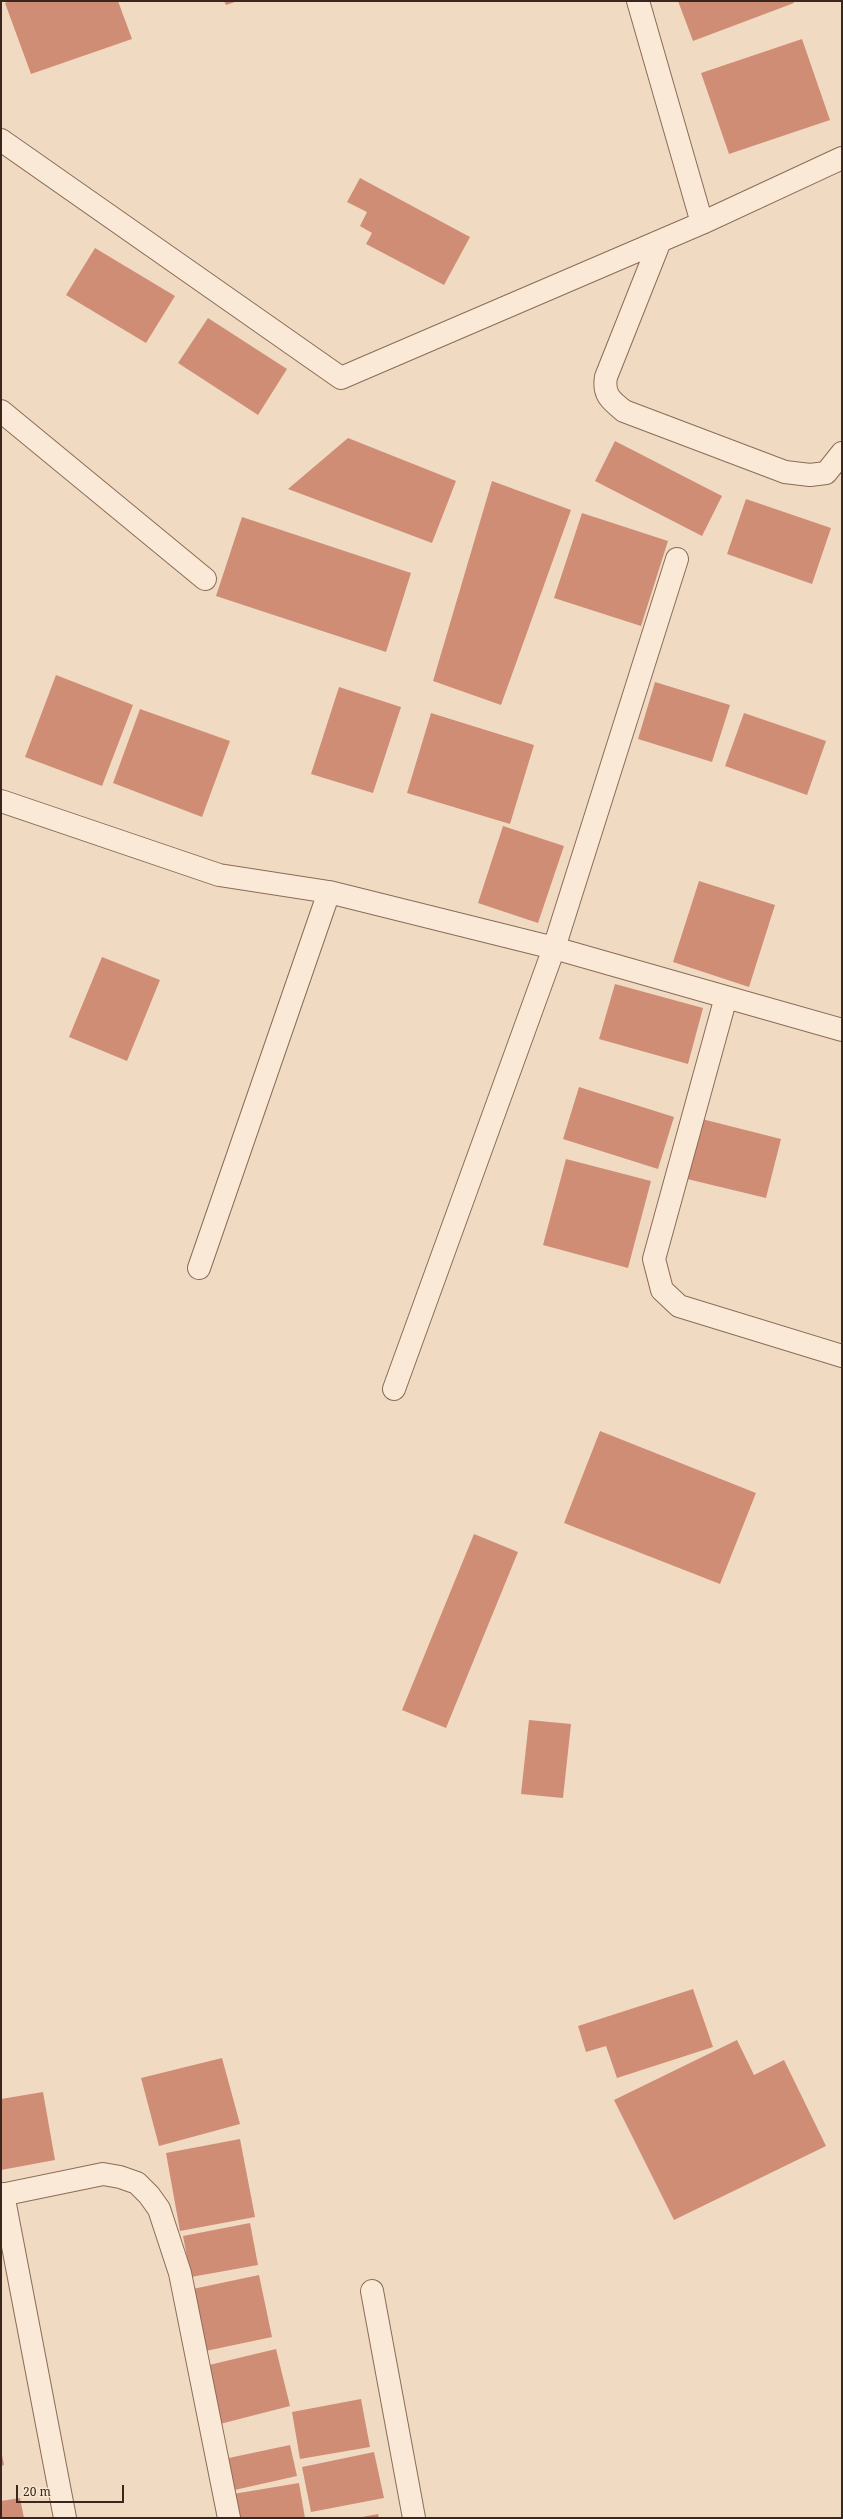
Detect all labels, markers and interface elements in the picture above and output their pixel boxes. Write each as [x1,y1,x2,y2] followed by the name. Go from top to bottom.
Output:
[18,2477,126,2503] scale bar
[23,2483,51,2500] text: 20 m

